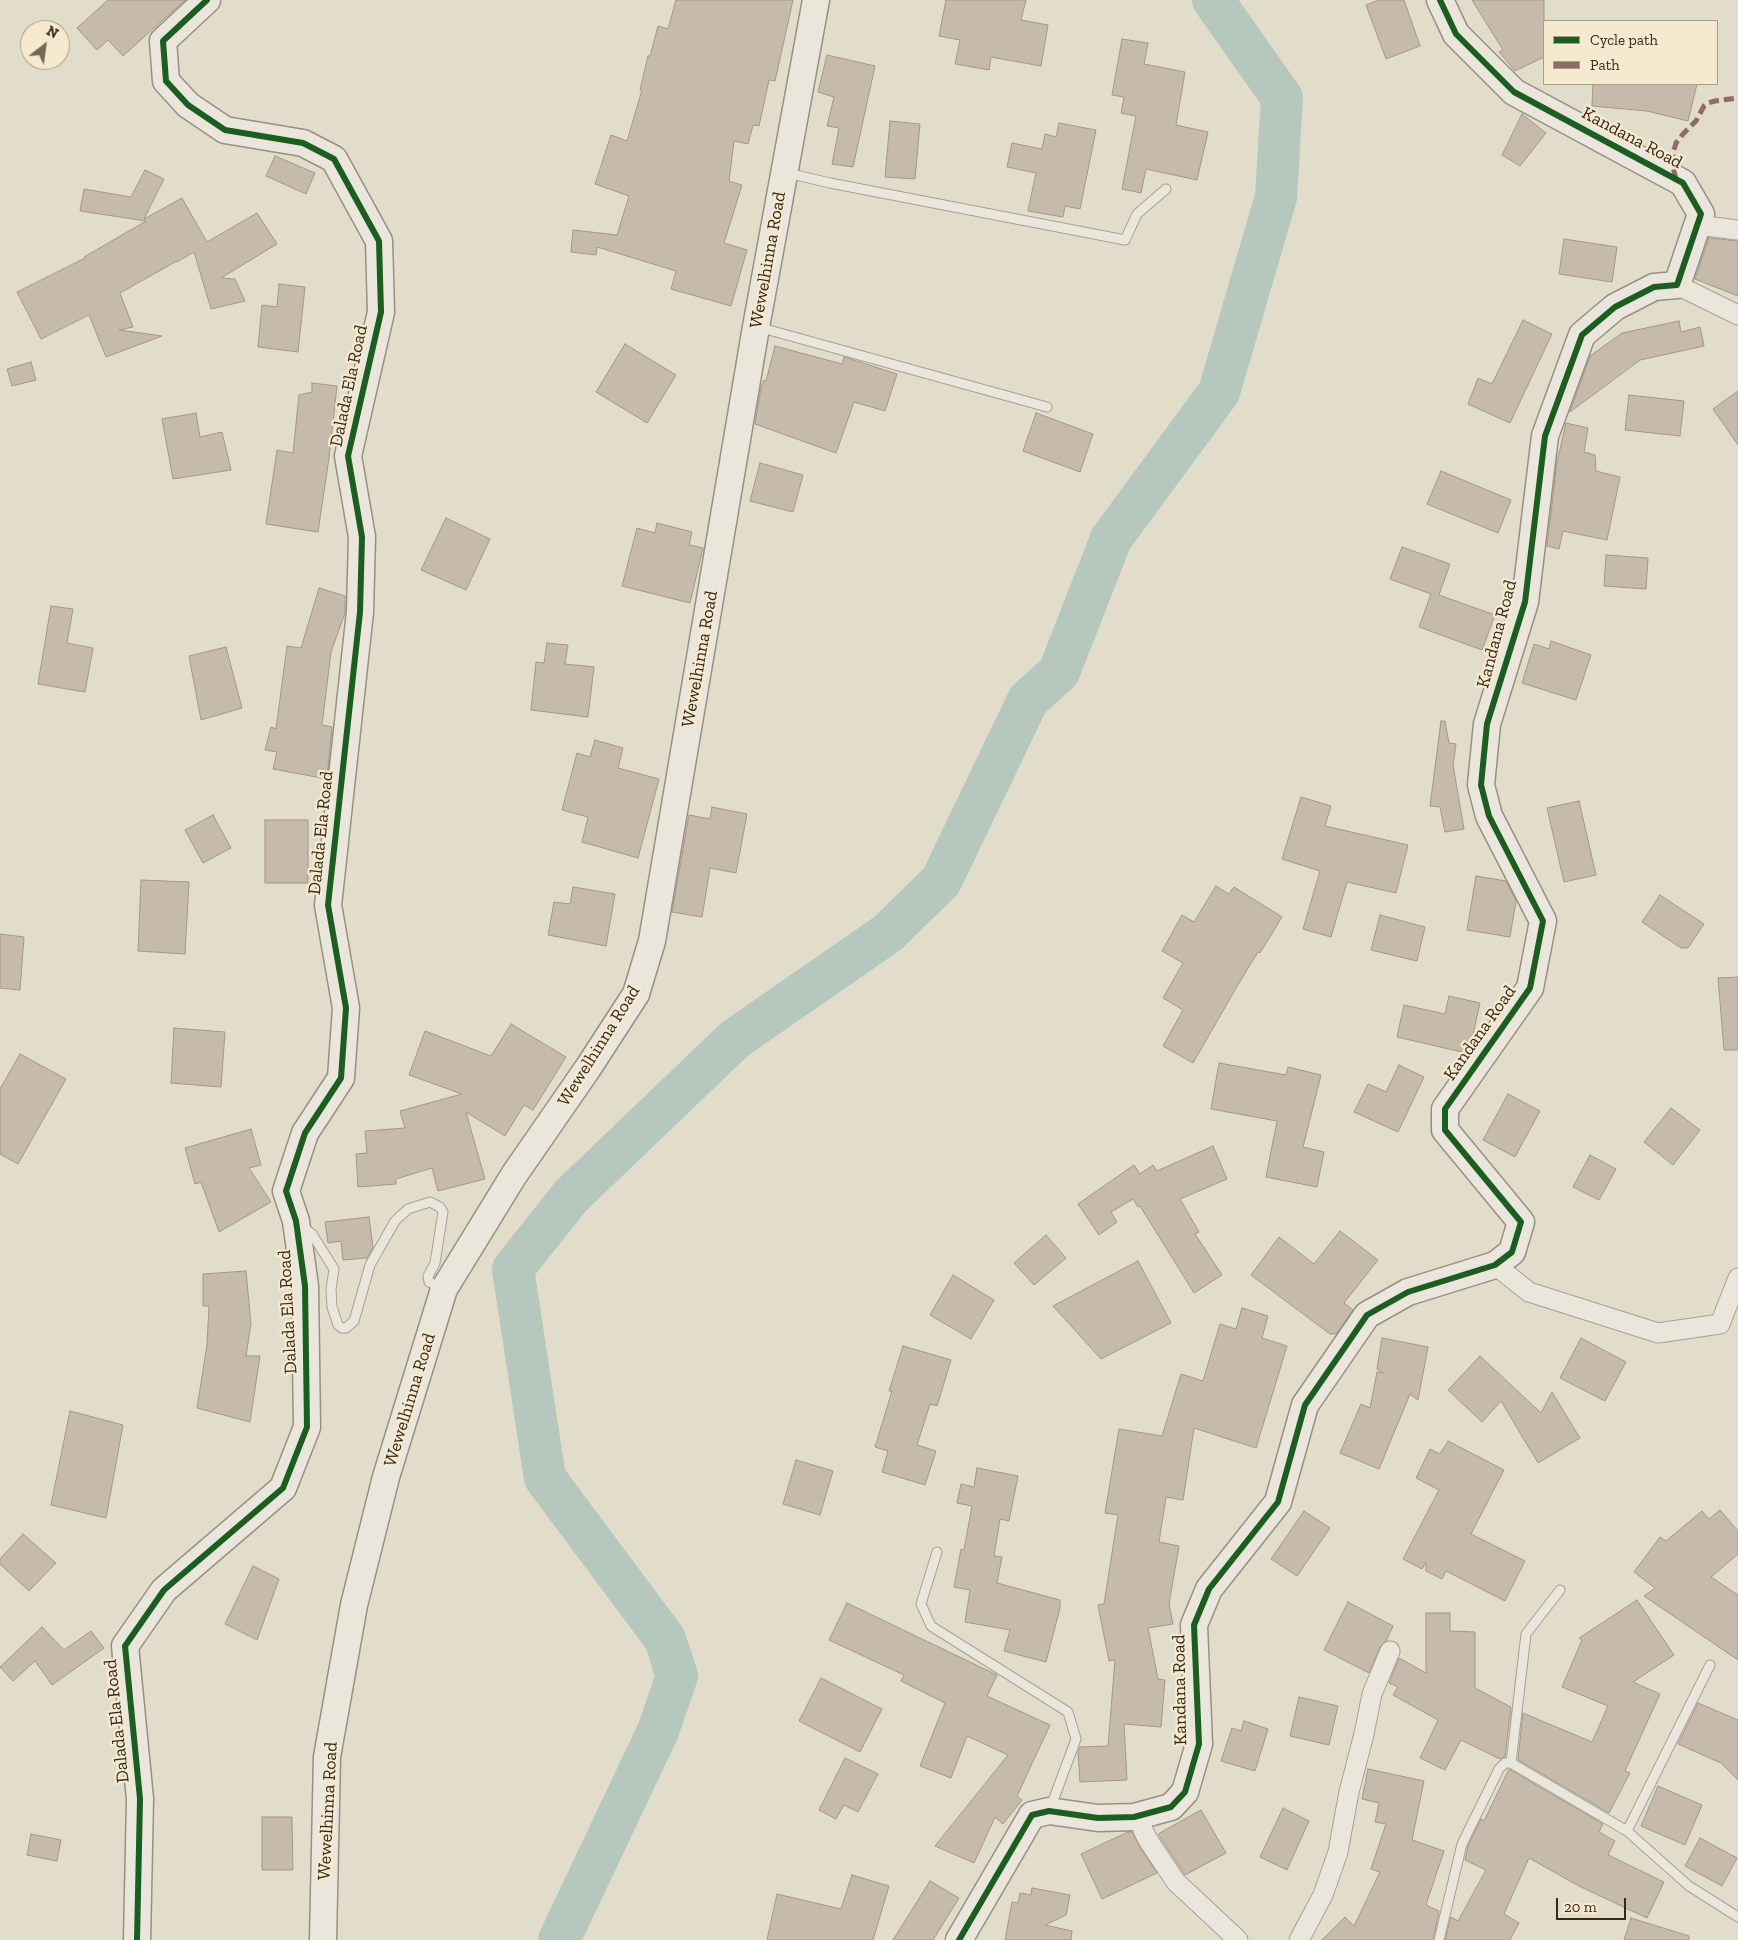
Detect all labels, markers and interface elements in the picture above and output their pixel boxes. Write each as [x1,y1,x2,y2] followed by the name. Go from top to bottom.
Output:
[20,20,70,70] north arrow
[1543,20,1718,85] legend
[43,22,61,42] text: N
[1590,31,1658,49] text: Cycle path
[1590,56,1620,74] text: Path
[1578,102,1686,174] street label: Kandana Road
[745,190,791,330] street label: Wewelhinna Road
[326,323,372,449] street label: Dalada Ela Road
[1472,578,1522,690] street label: Kandana Road
[677,589,723,729] street label: Wewelhinna Road
[304,770,338,896] street label: Dalada Ela Road
[1439,981,1521,1085] street label: Kandana Road
[553,982,645,1110] street label: Wewelhinna Road
[274,1249,302,1375] street label: Dalada Ela Road
[379,1331,441,1469] street label: Wewelhinna Road
[1168,1634,1192,1746] street label: Kandana Road
[100,1658,134,1784] street label: Dalada Ela Road
[314,1741,342,1881] street label: Wewelhinna Road
[1558,1888,1628,1920] scale bar
[1564,1898,1597,1916] text: 20 m

